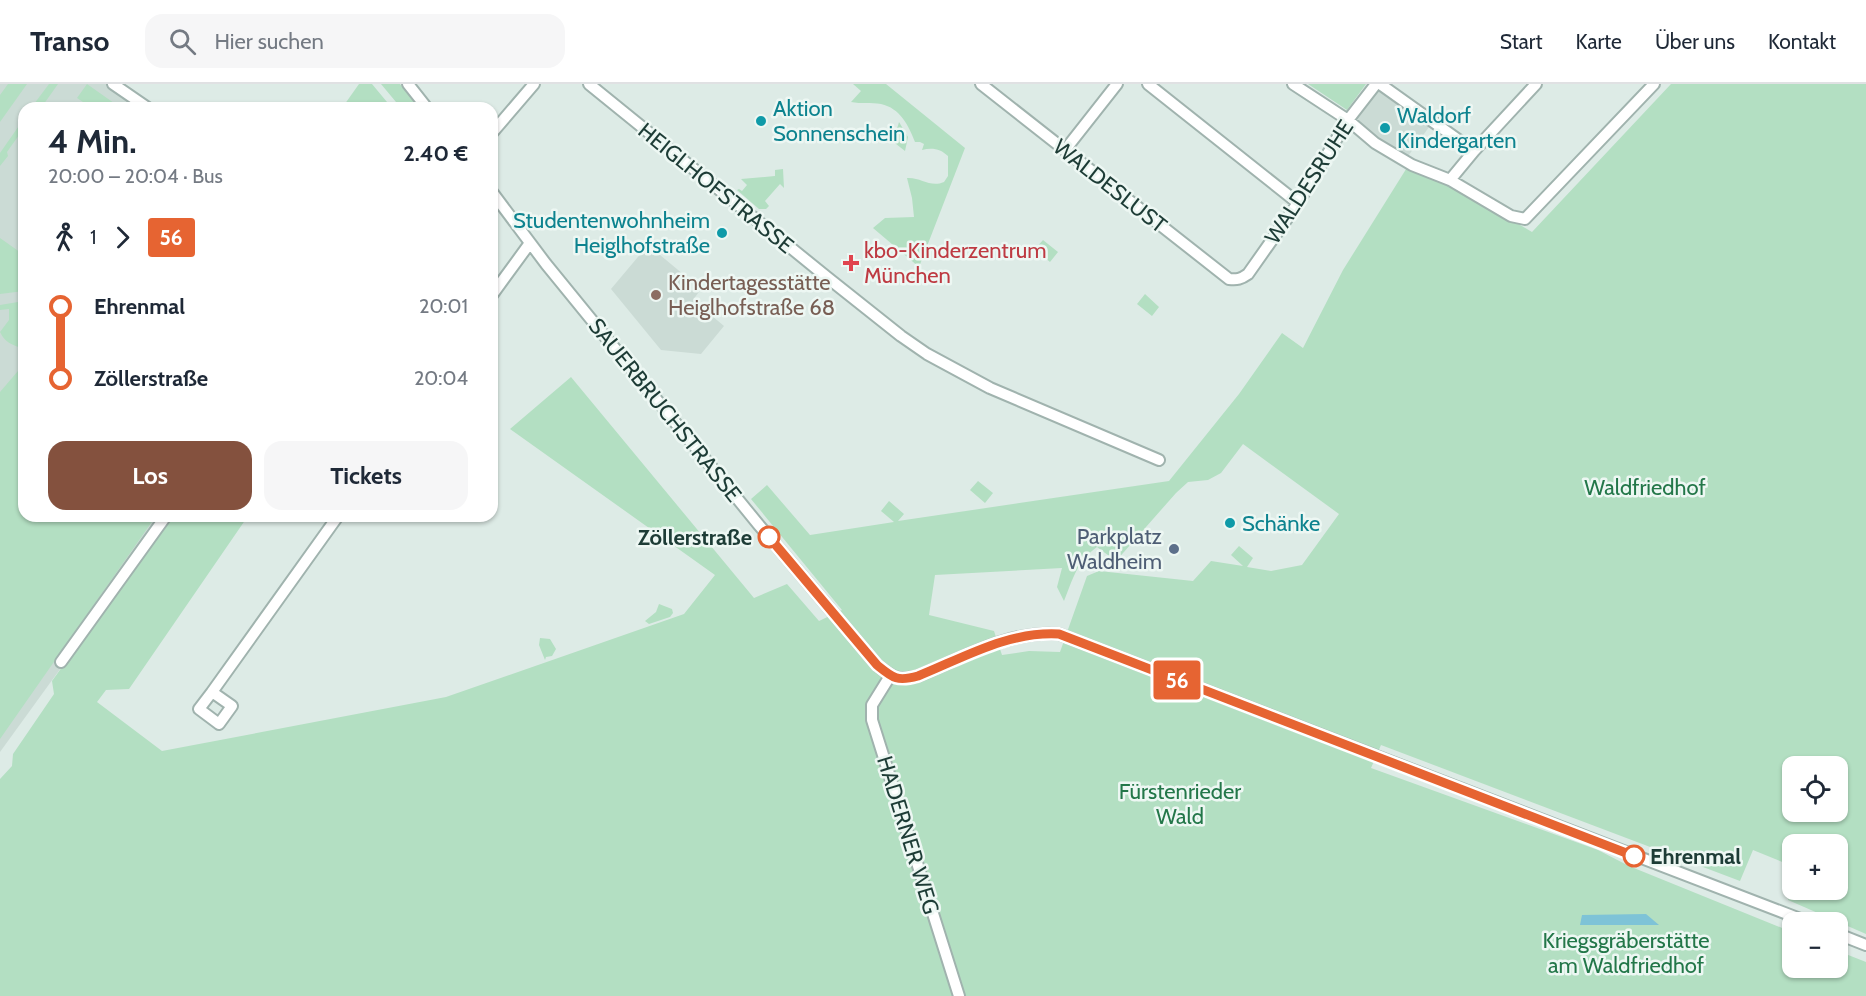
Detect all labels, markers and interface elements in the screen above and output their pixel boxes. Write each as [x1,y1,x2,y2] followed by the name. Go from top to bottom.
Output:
[145,14,565,68] search box
[30,24,109,58] text: Transo
[166,25,199,58] icon: search
[214,28,324,55] text: Hier suchen
[1500,29,1543,54] text: Start
[1576,29,1622,54] text: Karte
[1655,29,1735,54] text: Über uns
[1768,29,1836,54] text: Kontakt
[773,95,905,147] place label: Aktion Sonnenschein
[1397,102,1517,154] place label: Waldorf Kindergarten
[754,114,768,128] marker: Aktion Sonnenschein
[1259,115,1359,249] street label: WALDESRUHE
[633,117,799,259] street label: HEIGLHOFSTRASSE
[48,121,137,161] text: 4 Min.
[1378,121,1392,135] marker: Waldorf Kindergarten
[1048,133,1172,239] street label: WALDESLUST
[403,140,468,167] text: 2.40 €
[48,164,223,188] text: 20:00 – 20:04 · Bus
[513,207,710,259] place label: Studentenwohnheim Heiglhofstraße
[48,221,81,254] icon: walk
[106,221,139,254] icon: forward
[90,225,97,249] text: 1
[160,225,183,250] text: 56
[715,226,729,240] marker: Studentenwohnheim Heiglhofstraße
[864,237,1047,289] place label: kbo-Kinderzentrum München
[842,254,860,272] marker: kbo-Kinderzentrum München
[668,269,835,321] place label: Kindertagesstätte Heiglhofstraße 68
[649,288,663,302] marker: Kindertagesstätte Heiglhofstraße 68
[94,293,185,320] text: Ehrenmal
[419,294,468,318] text: 20:01
[583,313,747,507] street label: SAUERBRUCHSTRASSE
[94,365,208,392] text: Zöllerstraße
[414,366,468,390] text: 20:04
[48,441,252,510] button: Los
[264,441,468,510] button: Tickets
[1584,474,1706,501] park label: Waldfriedhof
[1242,510,1320,537] place label: Schänke
[1223,516,1237,530] marker: Schänke
[1067,523,1162,575] place label: Parkplatz Waldheim
[638,524,752,551] place label: Zöllerstraße
[758,526,780,548] marker: Zöllerstraße
[1167,542,1181,556] marker: Parkplatz Waldheim
[1150,660,1204,700] line badge: 56
[1165,668,1189,693] text: 56
[871,753,945,917] street label: HADERNER WEG
[1782,756,1848,978] map controls
[1782,756,1848,822] button: locate
[1119,778,1241,830] park label: Fürstenrieder Wald
[1782,834,1848,900] button: +
[1650,843,1741,870] place label: Ehrenmal
[1623,845,1645,867] marker: Ehrenmal
[1782,912,1848,978] button: −
[1542,927,1710,979] park label: Kriegsgräberstätte am Waldfriedhof

